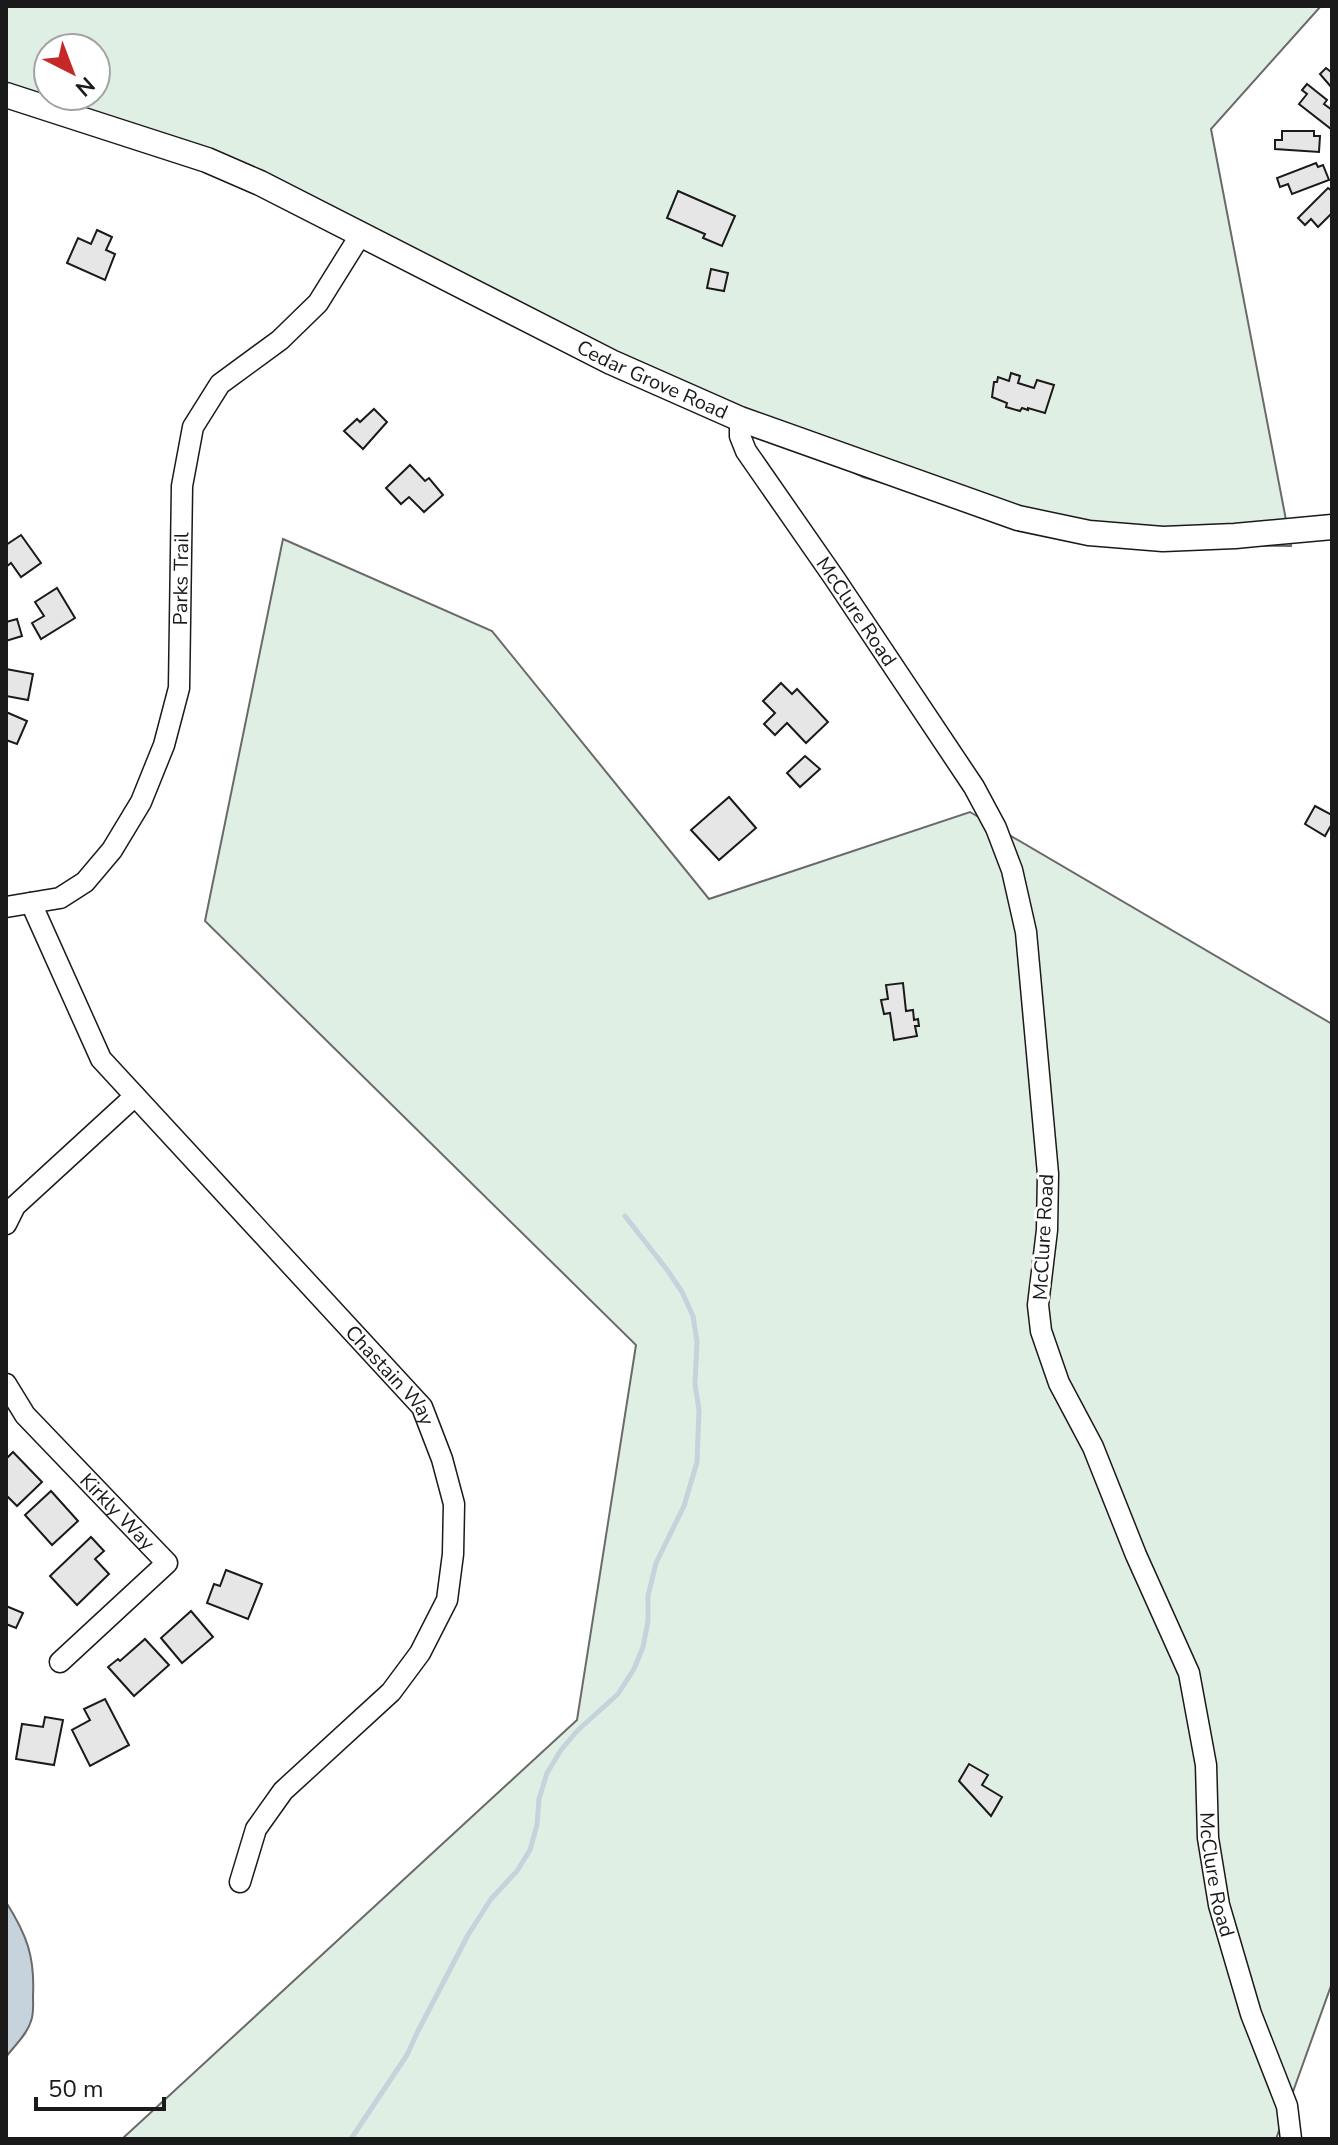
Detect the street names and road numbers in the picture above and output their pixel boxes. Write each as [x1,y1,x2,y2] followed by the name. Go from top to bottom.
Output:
[572,334,732,426] street label: Cedar Grove Road
[167,532,195,626] street label: Parks Trail
[810,552,903,672] street label: McClure Road
[1027,1173,1060,1301] street label: McClure Road
[339,1319,441,1430] street label: Chastain Way
[74,1467,161,1557] street label: Kirkly Way
[1193,1812,1241,1940] street label: McClure Road

